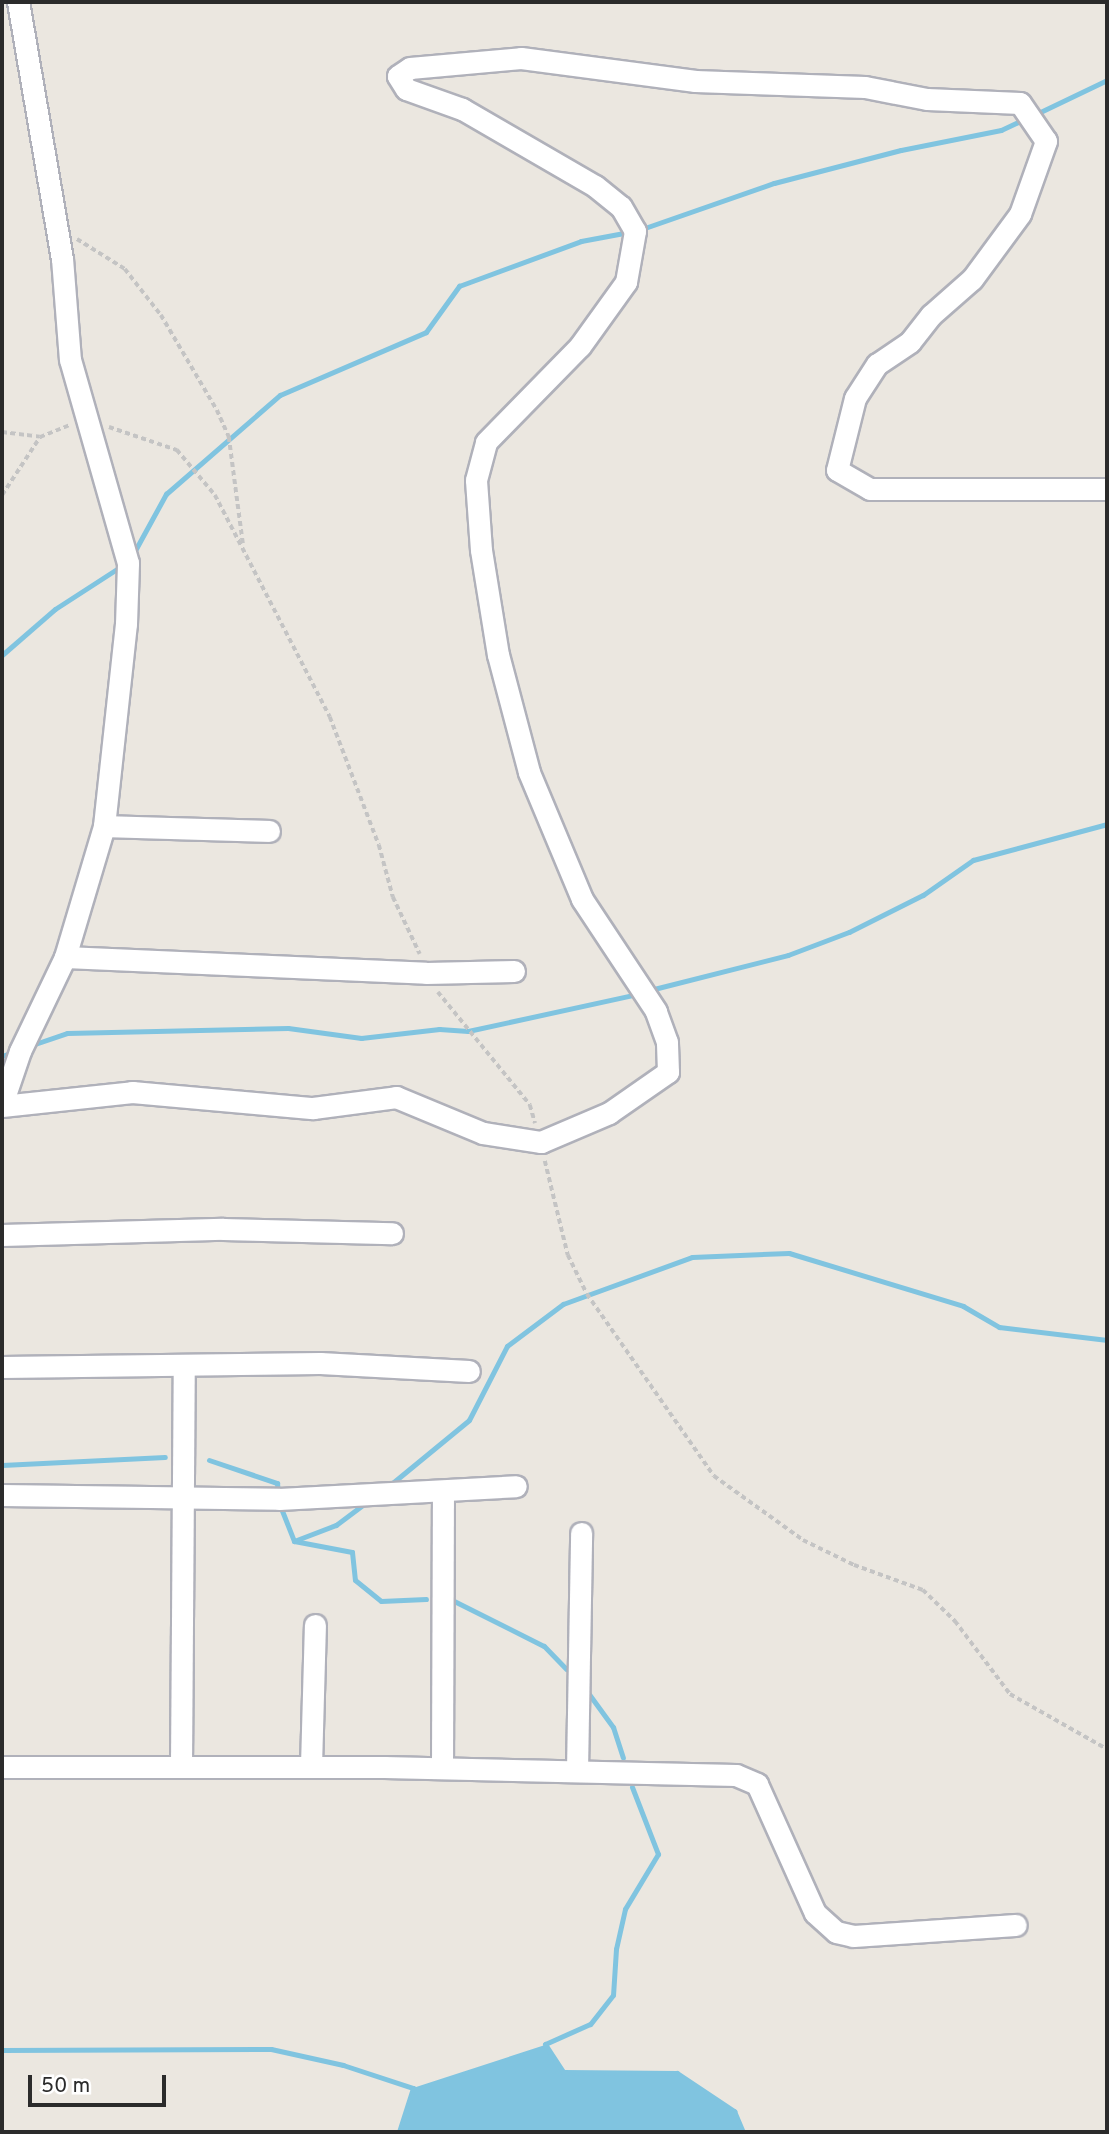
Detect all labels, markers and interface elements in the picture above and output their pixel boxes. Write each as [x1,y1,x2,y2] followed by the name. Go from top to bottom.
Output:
[32,2060,170,2104] scale bar
[41,2073,90,2100] text: 50 m

